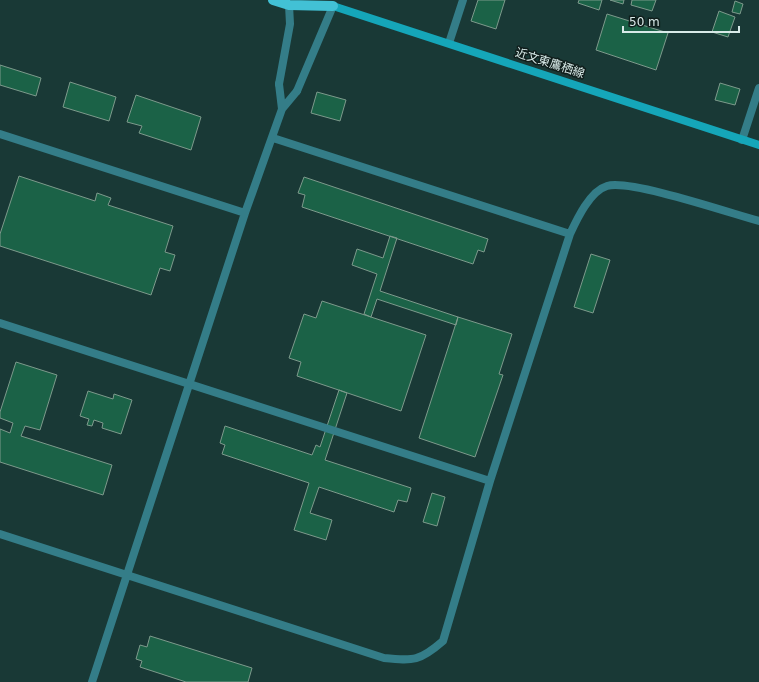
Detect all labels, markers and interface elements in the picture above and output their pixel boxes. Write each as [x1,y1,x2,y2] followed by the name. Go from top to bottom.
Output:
[623,8,739,34] scale bar
[629,15,660,29] text: 50 m
[514,45,586,81] street label: 近文東鷹栖線

